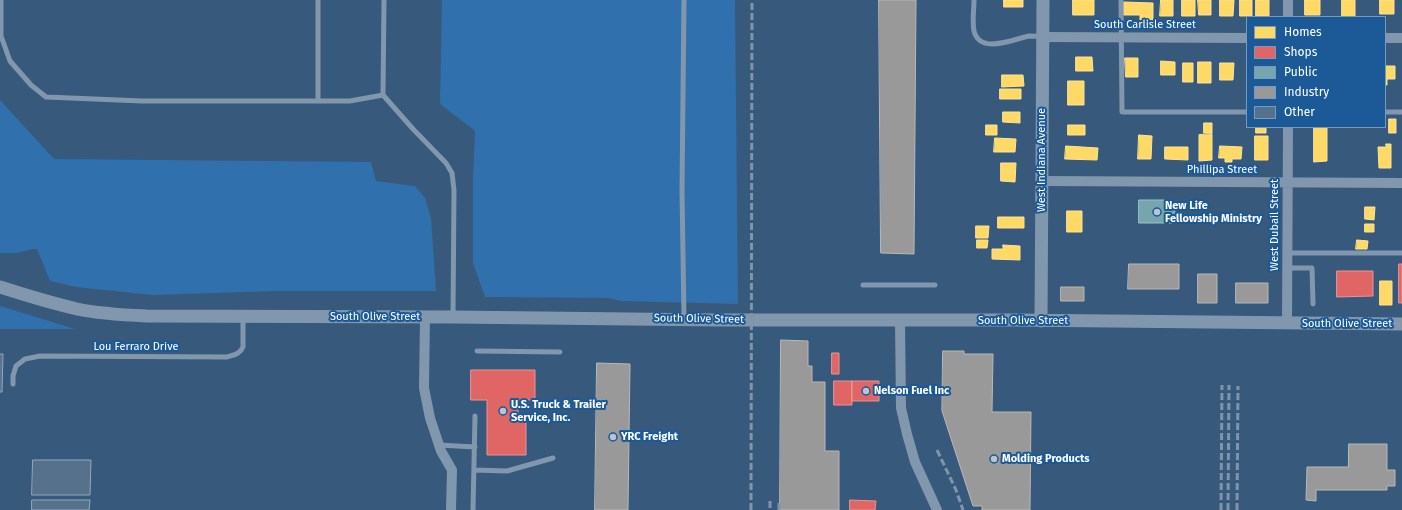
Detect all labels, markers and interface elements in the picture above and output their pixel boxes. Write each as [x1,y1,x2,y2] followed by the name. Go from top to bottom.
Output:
[1246,16,1386,128] legend
[1094,18,1196,32] street label: South Carlisle Street
[1284,25,1322,39] text: Homes
[1284,45,1317,59] text: Shops
[1284,65,1317,79] text: Public
[1284,85,1329,99] text: Industry
[1284,105,1315,119] text: Other
[1035,108,1049,212] street label: West Indiana Avenue
[1187,163,1257,177] street label: Phillipa Street
[1268,179,1282,271] street label: West Dubail Street
[1165,199,1262,225] place label: New Life Fellowship Ministry
[1152,207,1162,217] marker: New Life Fellowship Ministry
[330,310,420,324] street label: South Olive Street
[654,312,744,326] street label: South Olive Street
[978,314,1068,328] street label: South Olive Street
[1302,317,1392,331] street label: South Olive Street
[93,340,179,354] street label: Lou Ferraro Drive
[874,384,949,398] place label: Nelson Fuel Inc
[861,386,871,396] marker: Nelson Fuel Inc
[511,398,606,424] place label: U.S. Truck & Trailer Service, Inc.
[498,406,508,416] marker: U.S. Truck & Trailer Service, Inc.
[621,430,678,444] place label: YRC Freight
[608,432,618,442] marker: YRC Freight
[1002,452,1090,466] place label: Molding Products
[989,454,999,464] marker: Molding Products

